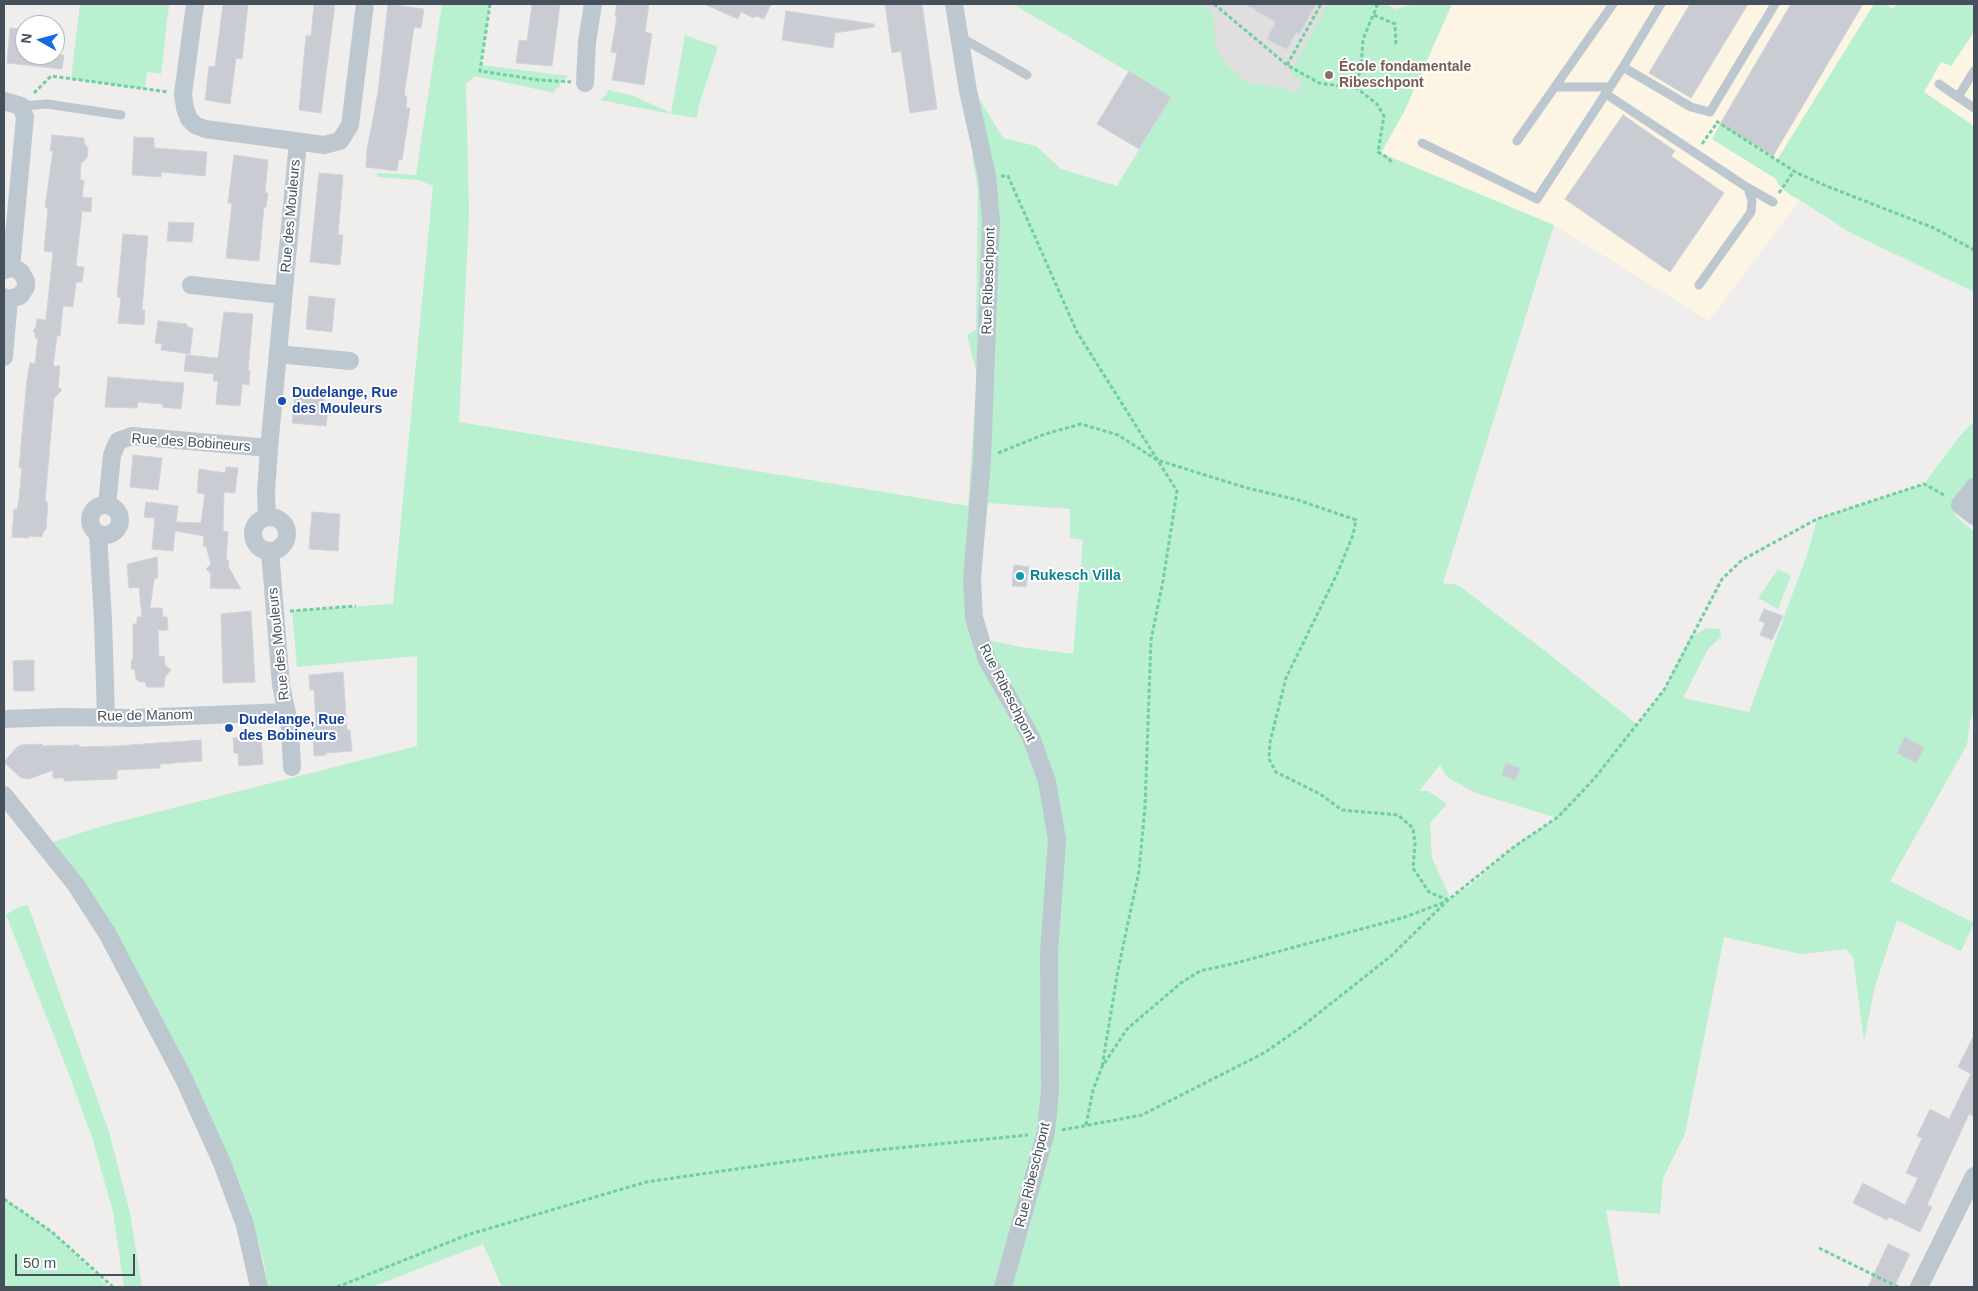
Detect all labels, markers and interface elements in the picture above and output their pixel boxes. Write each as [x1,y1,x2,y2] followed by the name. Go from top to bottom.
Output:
[15,15,65,65] north arrow
[18,32,35,44] text: N
[1339,59,1471,92] place label: École fondamentale Ribeschpont
[1323,69,1335,81] marker: École fondamentale Ribeschpont
[278,159,304,273] street label: Rue des Mouleurs
[979,227,999,335] street label: Rue Ribeschpont
[292,385,398,418] place label: Dudelange, Rue des Mouleurs
[276,395,288,407] marker: Dudelange, Rue des Mouleurs
[131,430,251,456] street label: Rue des Bobineurs
[1030,568,1121,584] place label: Rukesch Villa
[1014,570,1026,582] marker: Rukesch Villa
[265,587,293,701] street label: Rue des Mouleurs
[975,641,1039,745] street label: Rue Ribeschpont
[97,707,193,725] street label: Rue de Manom
[239,712,345,744] place label: Dudelange, Rue des Bobineurs
[223,722,235,734] marker: Dudelange, Rue des Bobineurs
[1012,1121,1054,1229] street label: Rue Ribeschpont
[18,1244,138,1276] scale bar
[23,1254,56,1271] text: 50 m

